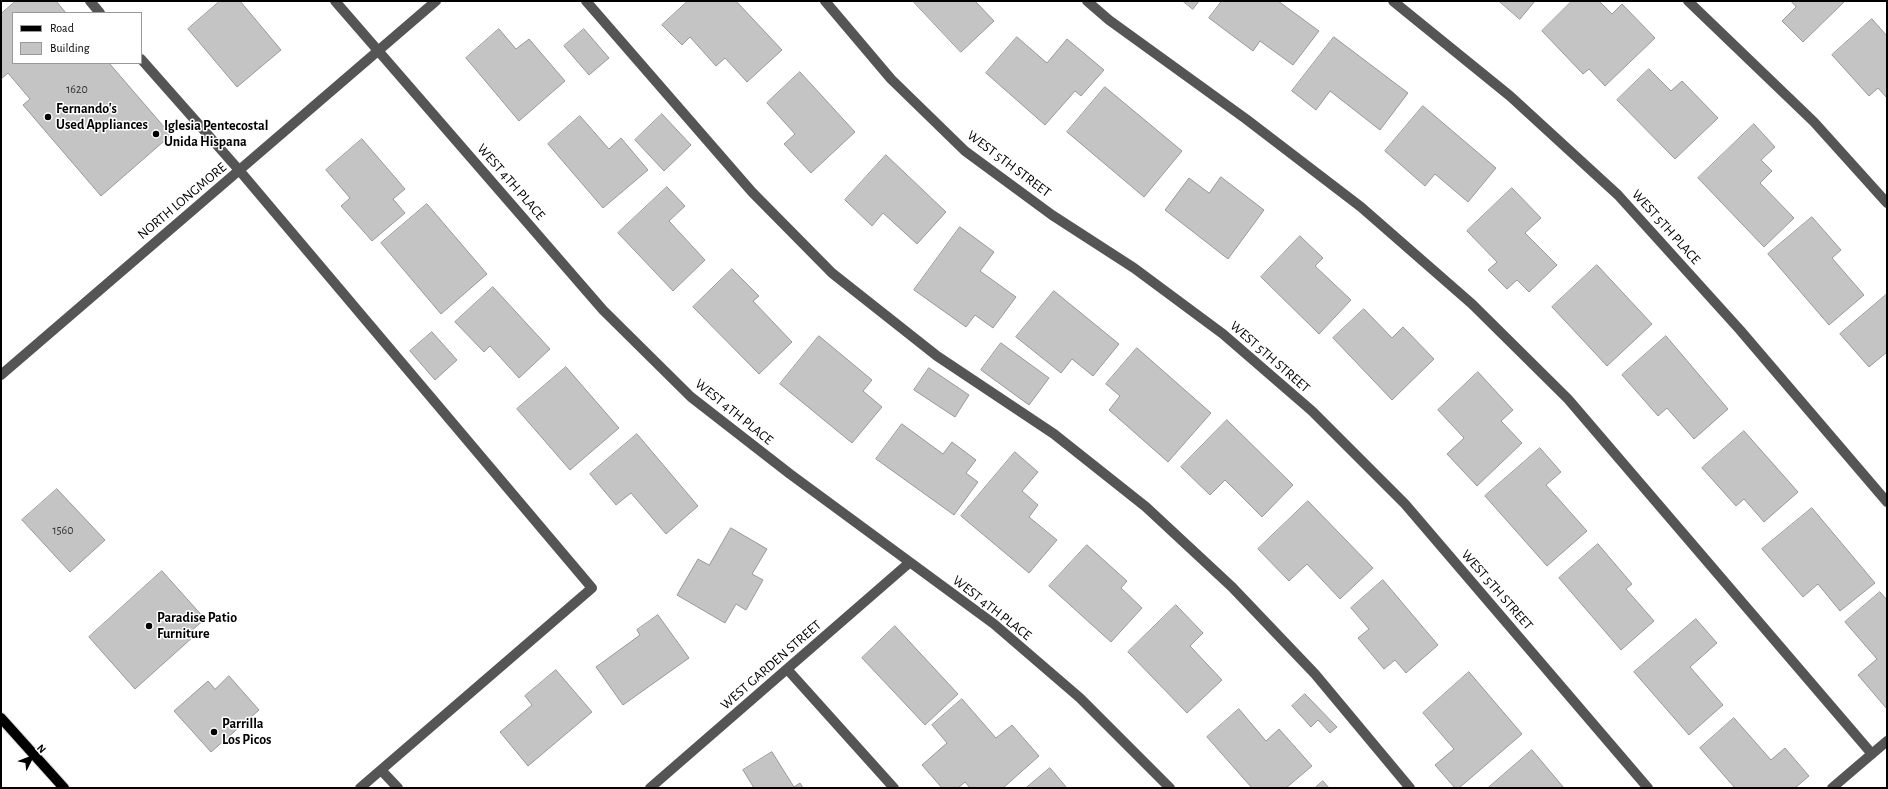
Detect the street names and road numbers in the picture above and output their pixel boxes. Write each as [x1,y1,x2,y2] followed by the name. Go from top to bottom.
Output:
[964,127,1054,201] street label: WEST 5TH STREET
[473,141,549,223] street label: WEST 4TH PLACE
[134,159,230,243] street label: NORTH LONGMORE
[1628,186,1704,268] street label: WEST 5TH PLACE
[1226,318,1314,396] street label: WEST 5TH STREET
[692,375,776,449] street label: WEST 4TH PLACE
[1458,546,1536,634] street label: WEST 5TH STREET
[949,572,1035,644] street label: WEST 4TH PLACE
[717,617,825,713] street label: WEST GARDEN STREET

